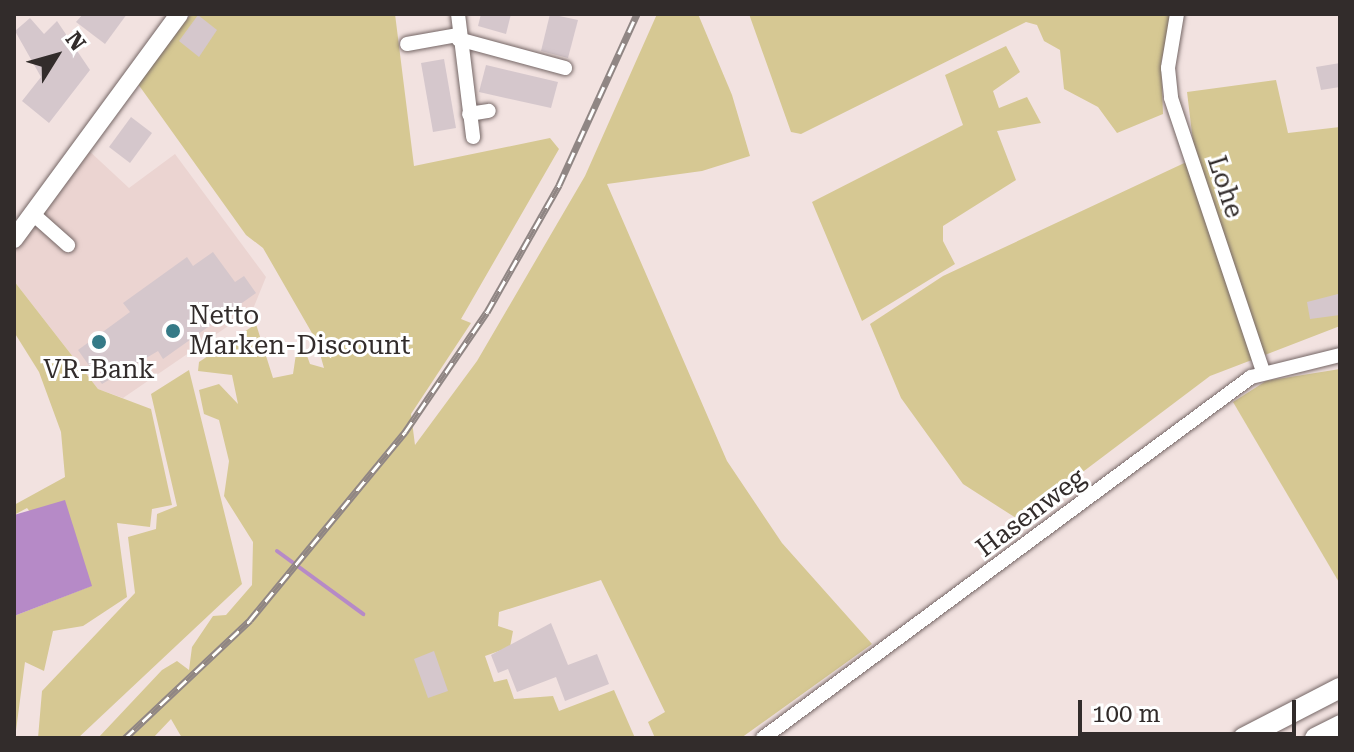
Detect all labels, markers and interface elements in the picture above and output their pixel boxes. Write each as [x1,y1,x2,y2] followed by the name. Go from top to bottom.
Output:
[16,16,96,96] north arrow
[60,27,91,56] text: N
[1200,152,1250,222] street label: Lohe
[189,300,410,362] place label: Netto Marken-Discount
[164,322,182,340] marker: Netto Marken-Discount
[90,333,108,351] marker: VR-Bank
[43,354,155,386] place label: VR-Bank
[970,462,1092,564] street label: Hasenweg
[1082,684,1300,734] scale bar
[1092,700,1160,728] text: 100 m

